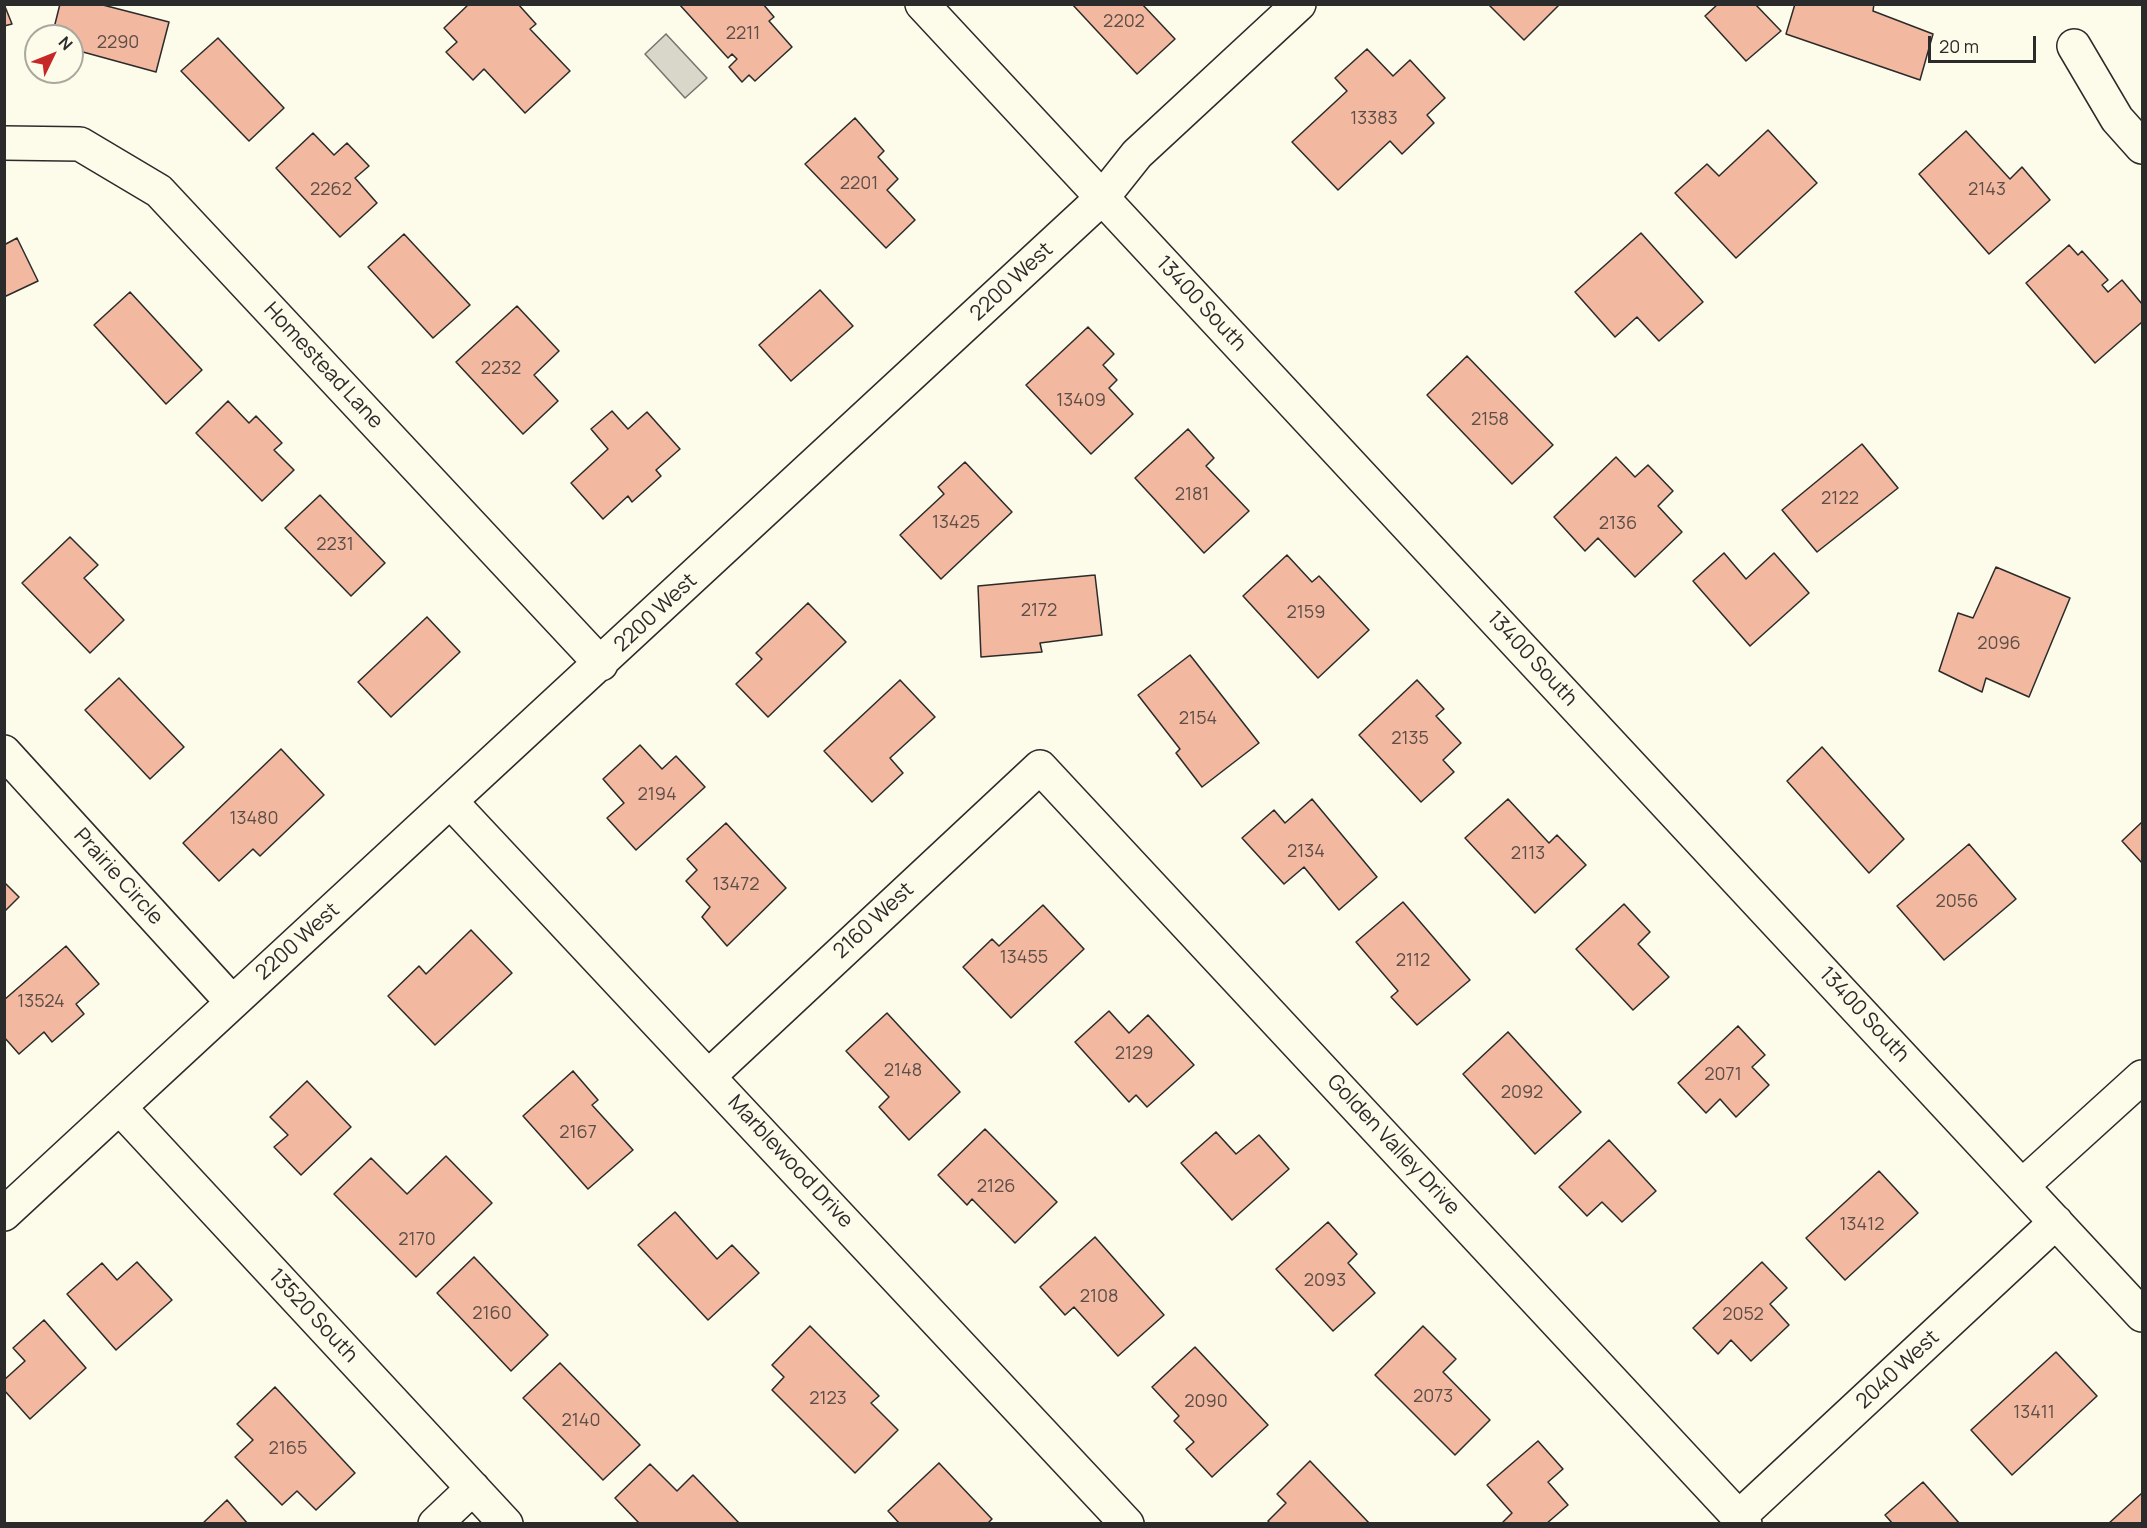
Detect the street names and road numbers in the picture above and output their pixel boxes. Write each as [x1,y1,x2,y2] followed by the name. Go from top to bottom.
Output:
[965,237,1059,327] street label: 2200 West
[1151,251,1251,357] street label: 13400 South
[258,298,388,434] street label: Homestead Lane
[609,568,703,658] street label: 2200 West
[1482,606,1582,712] street label: 13400 South
[68,824,168,930] street label: Prairie Circle
[829,878,919,964] street label: 2160 West
[251,898,345,986] street label: 2200 West
[1814,962,1914,1068] street label: 13400 South
[1321,1070,1465,1220] street label: Golden Valley Drive
[722,1090,858,1234] street label: Marblewood Drive
[263,1264,363,1368] street label: 13520 South
[1851,1325,1945,1415] street label: 2040 West

